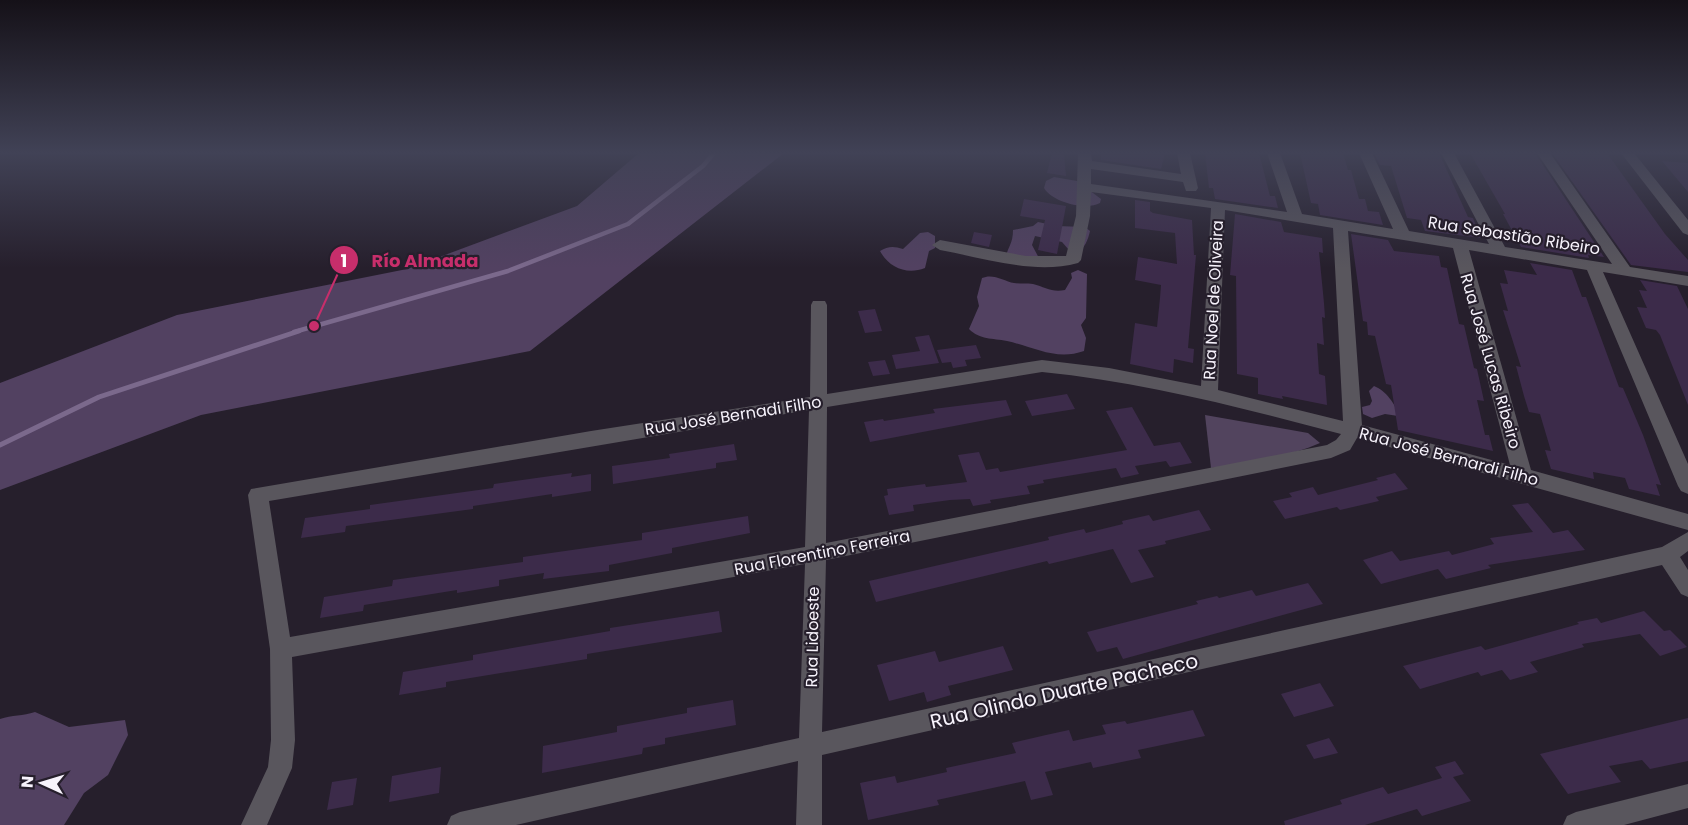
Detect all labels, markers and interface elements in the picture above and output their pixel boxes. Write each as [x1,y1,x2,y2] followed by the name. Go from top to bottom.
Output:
[1426,211,1602,260] street label: Rua Sebastião Ribeiro
[1198,220,1229,380] street label: Rua Noel de Oliveira
[329,242,490,278] callout: Río Almada
[341,248,347,273] text: 1
[371,248,479,273] text: Río Almada
[1454,271,1527,451] street label: Rua José Lucas Ribeiro
[643,390,823,441] street label: Rua José Bernadi Filho
[1357,422,1541,491] street label: Rua José Bernardi Filho
[732,524,912,581] street label: Rua Florentino Ferreira
[800,586,825,688] street label: Rua Lidoeste
[927,647,1201,735] street label: Rua Olindo Duarte Pacheco
[12,753,72,813] north arrow
[16,775,39,789] text: N

